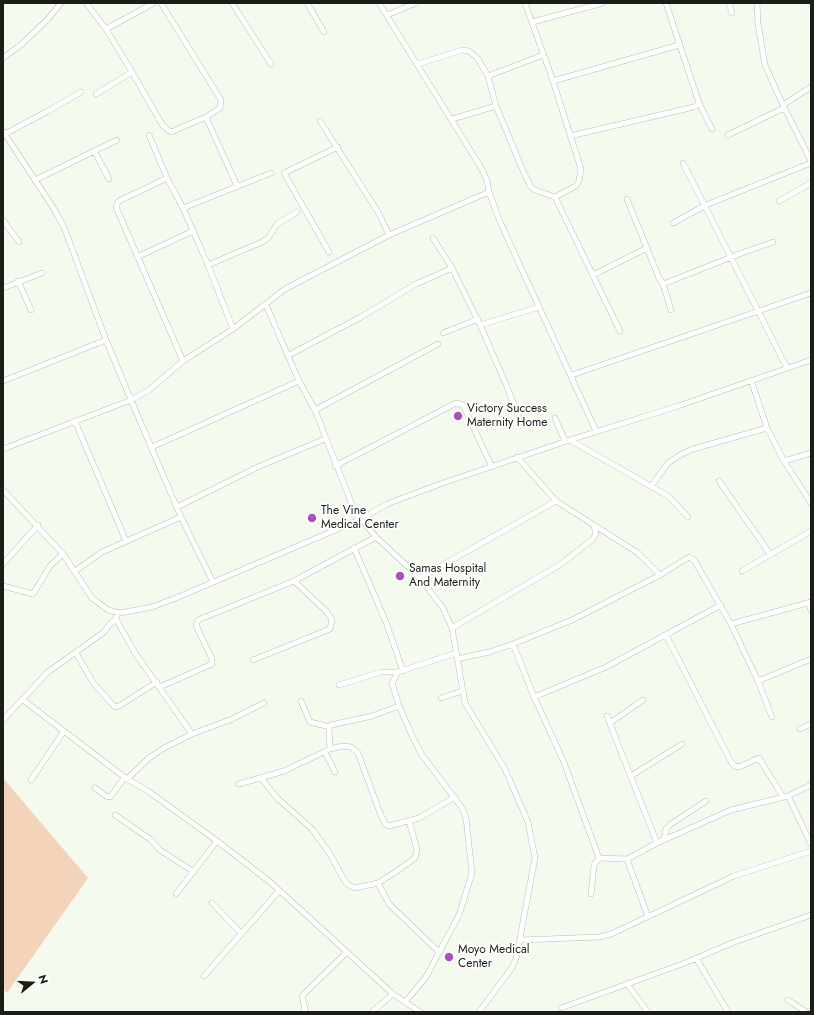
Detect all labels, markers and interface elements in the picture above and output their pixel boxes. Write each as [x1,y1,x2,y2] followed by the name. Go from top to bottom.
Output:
[467,402,548,430] place label: Victory Success Maternity Home
[452,410,464,422] marker: Victory Success Maternity Home
[321,504,399,532] place label: The Vine Medical Center
[306,512,318,524] marker: The Vine Medical Center
[409,562,486,590] place label: Samas Hospital And Maternity
[394,570,406,582] marker: Samas Hospital And Maternity
[458,943,529,971] place label: Moyo Medical Center
[443,951,455,963] marker: Moyo Medical Center
[12,963,52,1003] north arrow
[34,973,52,986] text: N

